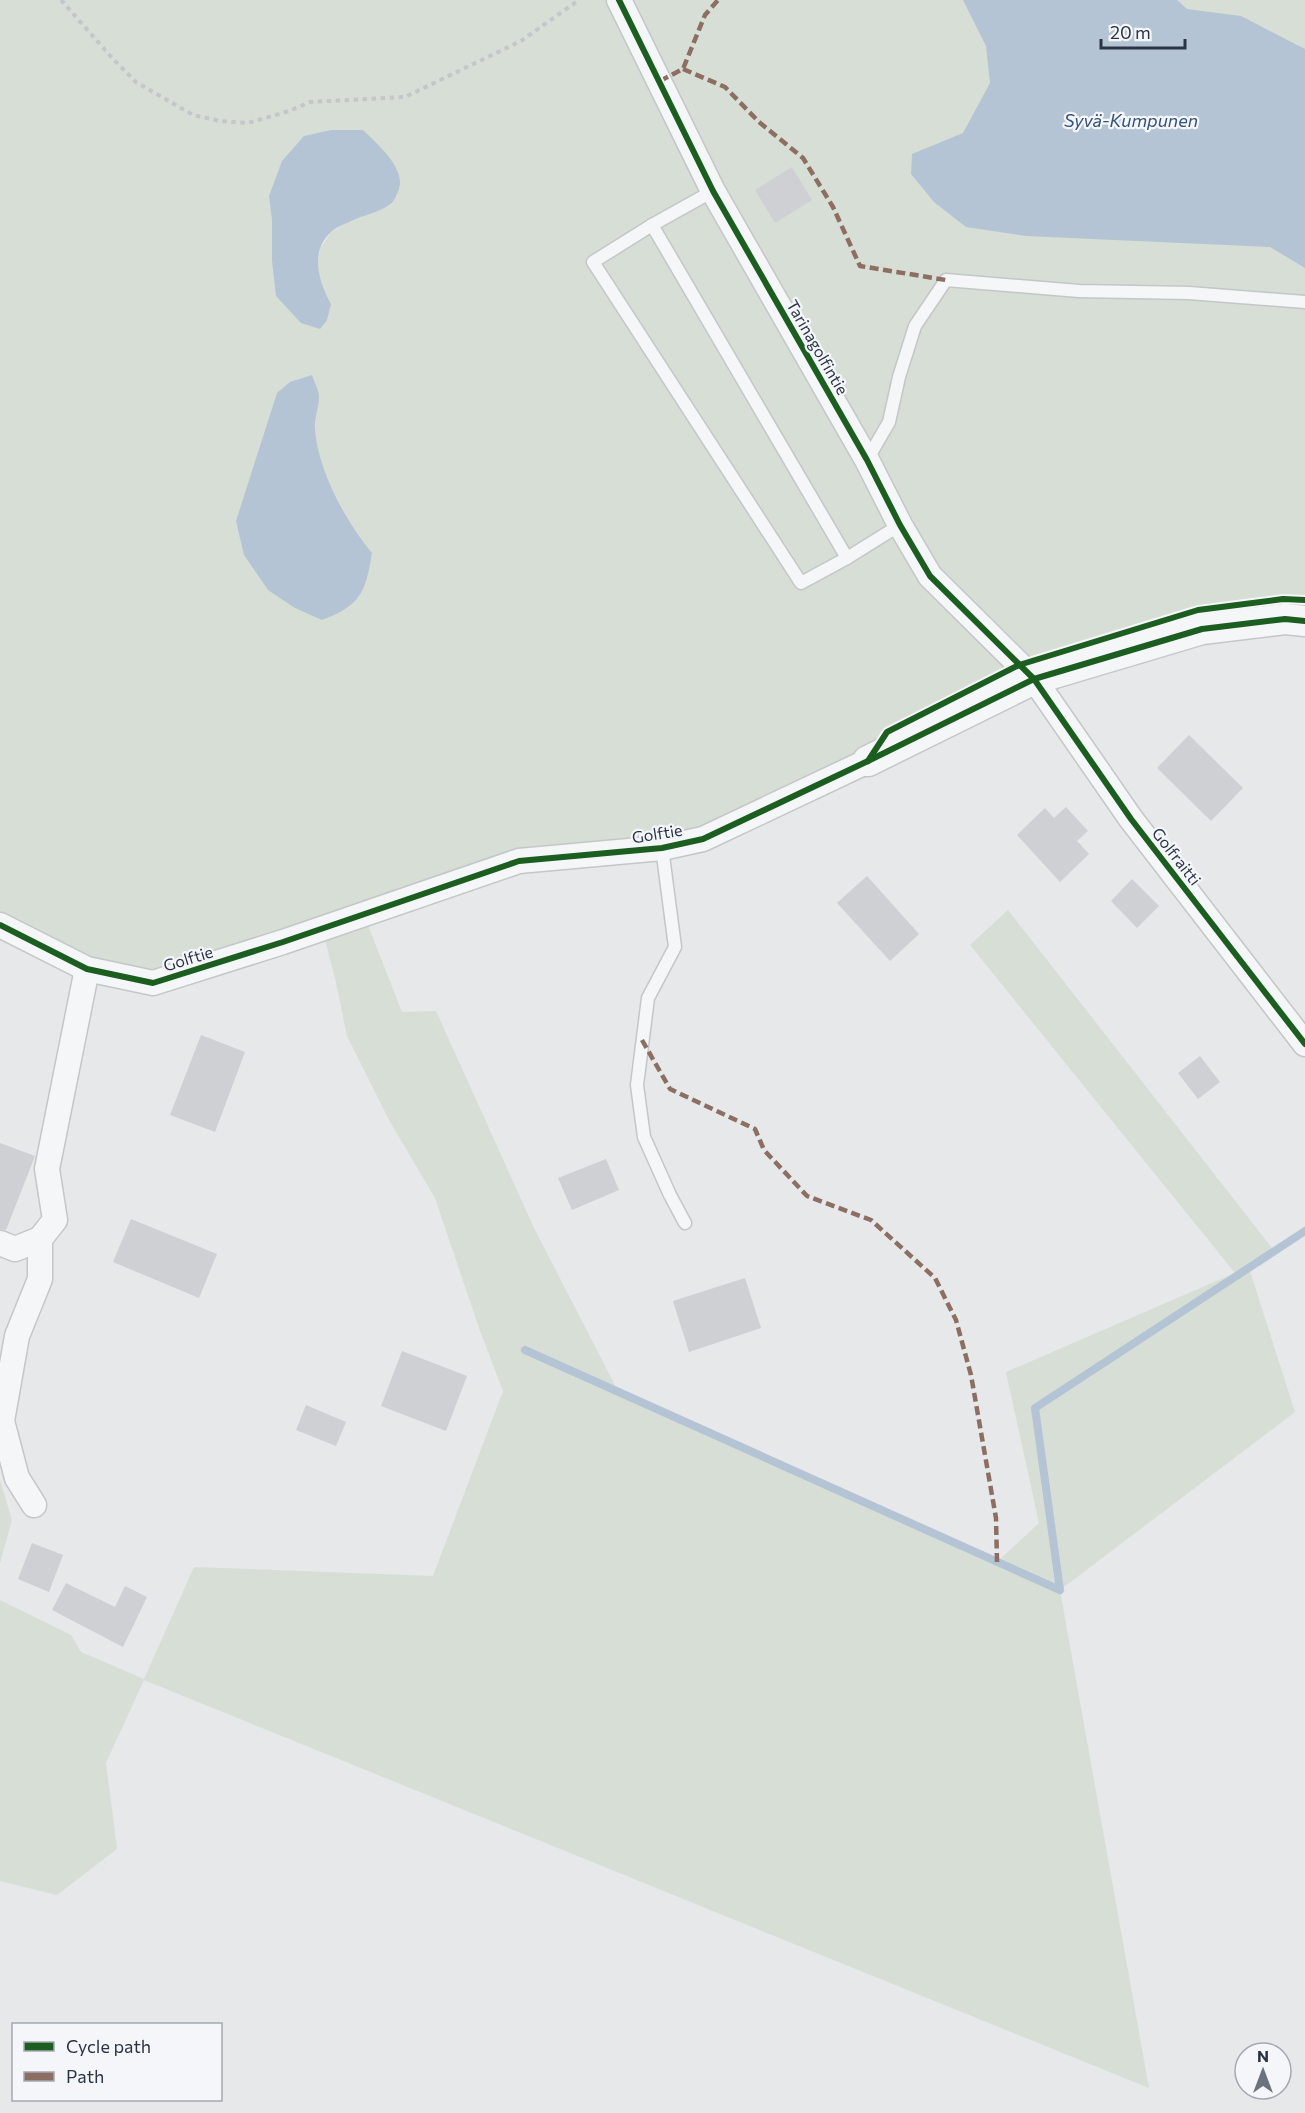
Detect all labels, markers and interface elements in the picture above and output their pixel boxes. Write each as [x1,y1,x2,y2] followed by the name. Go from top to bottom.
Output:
[1101,12,1185,50] scale bar
[1110,21,1151,43] text: 20 m
[1064,109,1198,131] water label: Syvä-Kumpunen
[783,296,853,398] street label: Tarinagolfintie
[630,820,684,846] street label: Golftie
[1149,824,1205,888] street label: Golfraitti
[161,941,215,975] street label: Golftie
[12,2023,222,2101] legend
[66,2035,151,2057] text: Cycle path
[1233,2041,1293,2101] north arrow
[1257,2046,1269,2065] text: N
[66,2065,104,2087] text: Path

